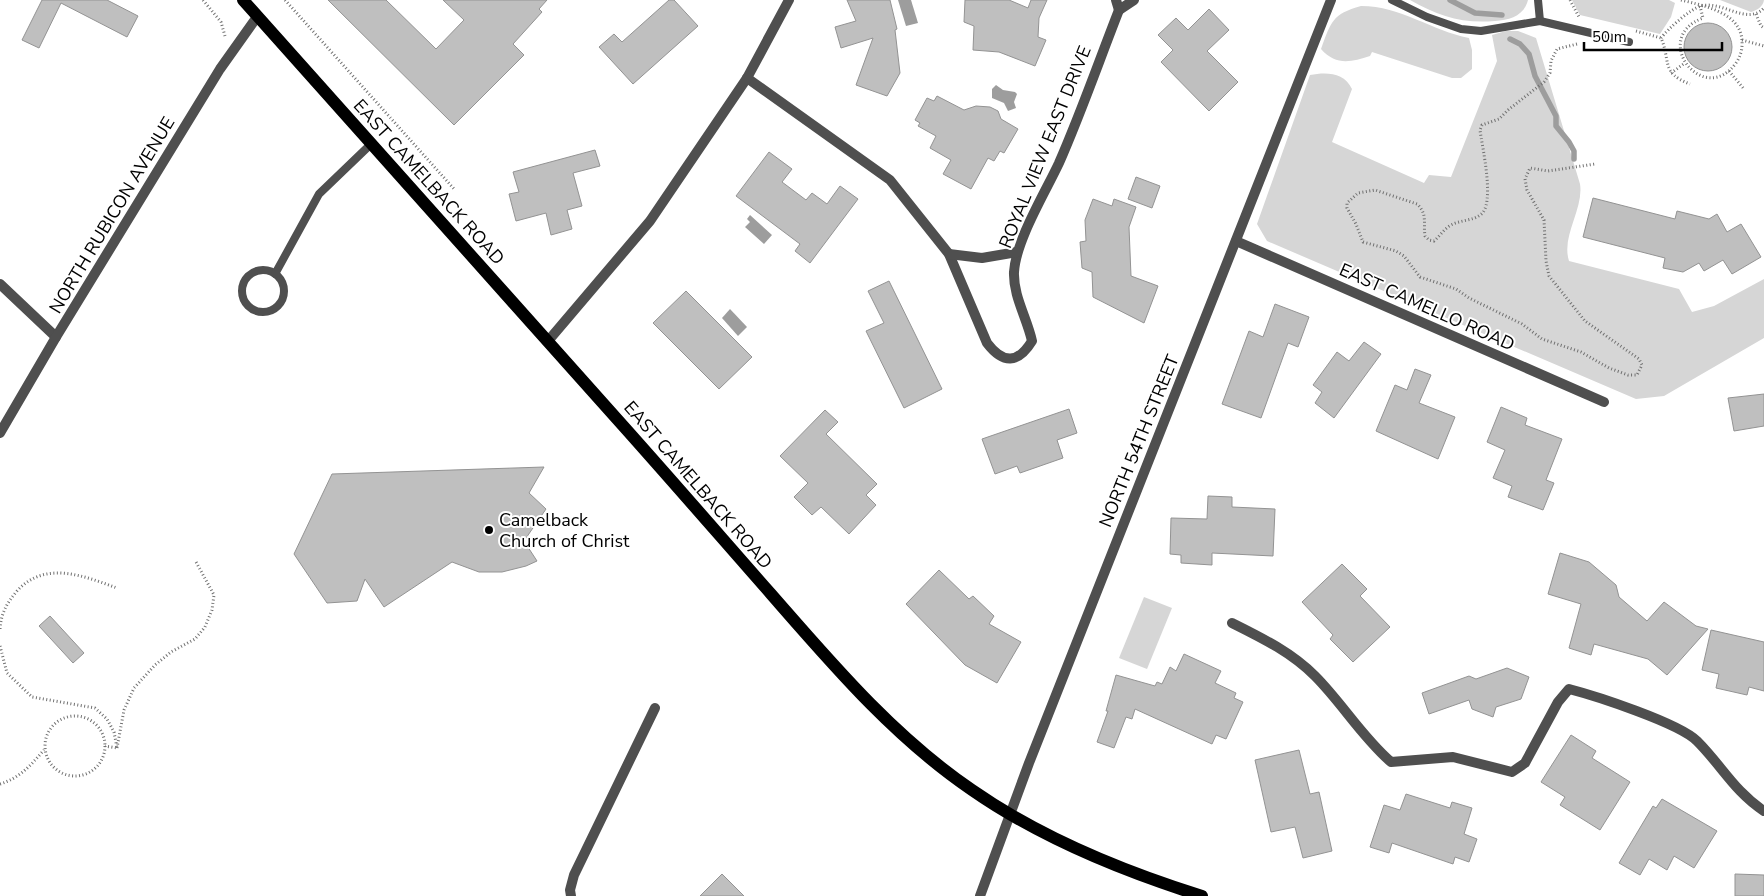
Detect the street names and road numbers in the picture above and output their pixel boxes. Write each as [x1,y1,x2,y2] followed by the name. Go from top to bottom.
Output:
[993,42,1097,252] street label: ROYAL VIEW EAST DRIVE
[348,94,510,270] street label: EAST CAMELBACK ROAD
[44,112,180,318] street label: NORTH RUBICON AVENUE
[1335,257,1519,357] street label: EAST CAMELLO ROAD
[1093,351,1185,531] street label: NORTH 54TH STREET
[618,396,778,574] street label: EAST CAMELBACK ROAD

